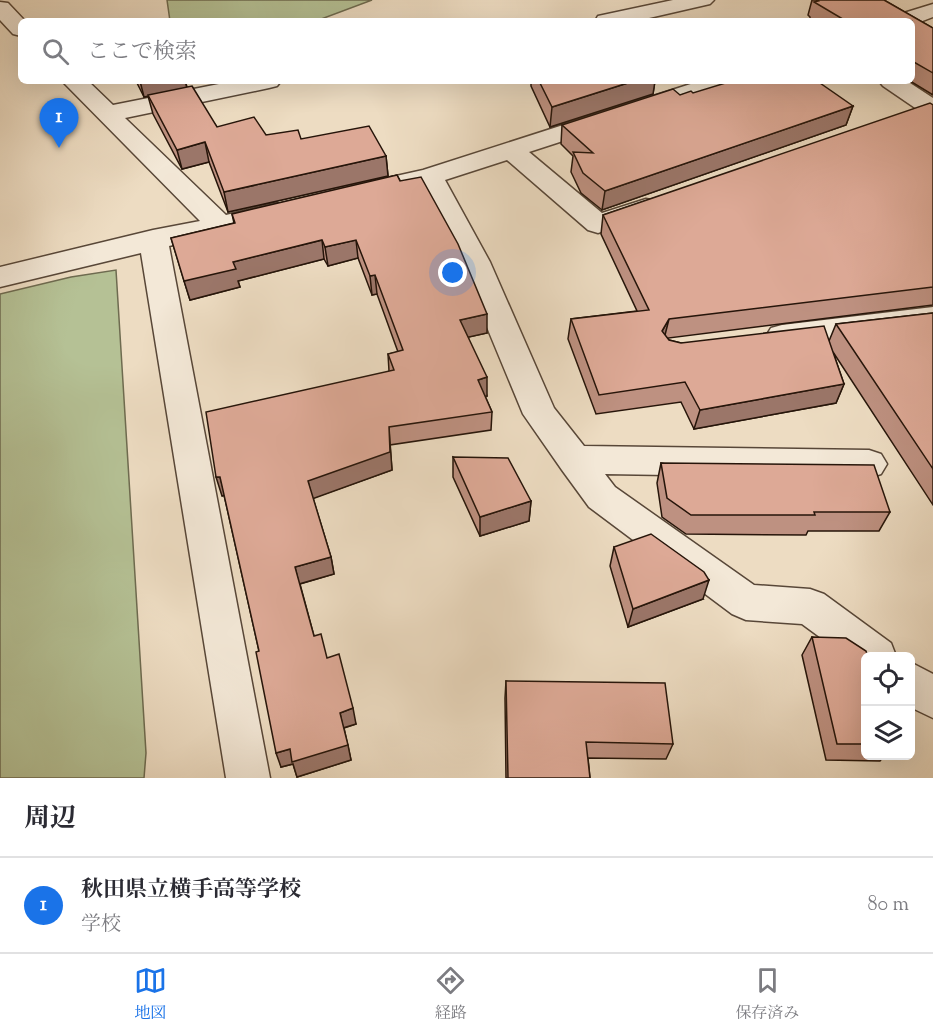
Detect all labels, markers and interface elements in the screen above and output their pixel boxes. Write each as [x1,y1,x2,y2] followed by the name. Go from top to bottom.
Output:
[18,18,915,84] search box
[39,35,72,68] icon: search
[87,37,197,69] text: ここで検索
[40,98,78,148] pin: 1
[438,258,467,287] your location
[861,652,915,760] map controls
[861,652,915,706] button: locate
[861,706,915,760] button: layers
[24,801,76,838] text: 周辺
[81,875,301,907] text: 秋田県立横手高等学校
[40,891,47,920] text: 1
[868,891,909,920] text: 80 m
[81,911,121,940] text: 学校
[134,964,167,1026] tab: 地図
[434,964,467,1026] tab: 経路
[735,964,799,1026] tab: 保存済み

